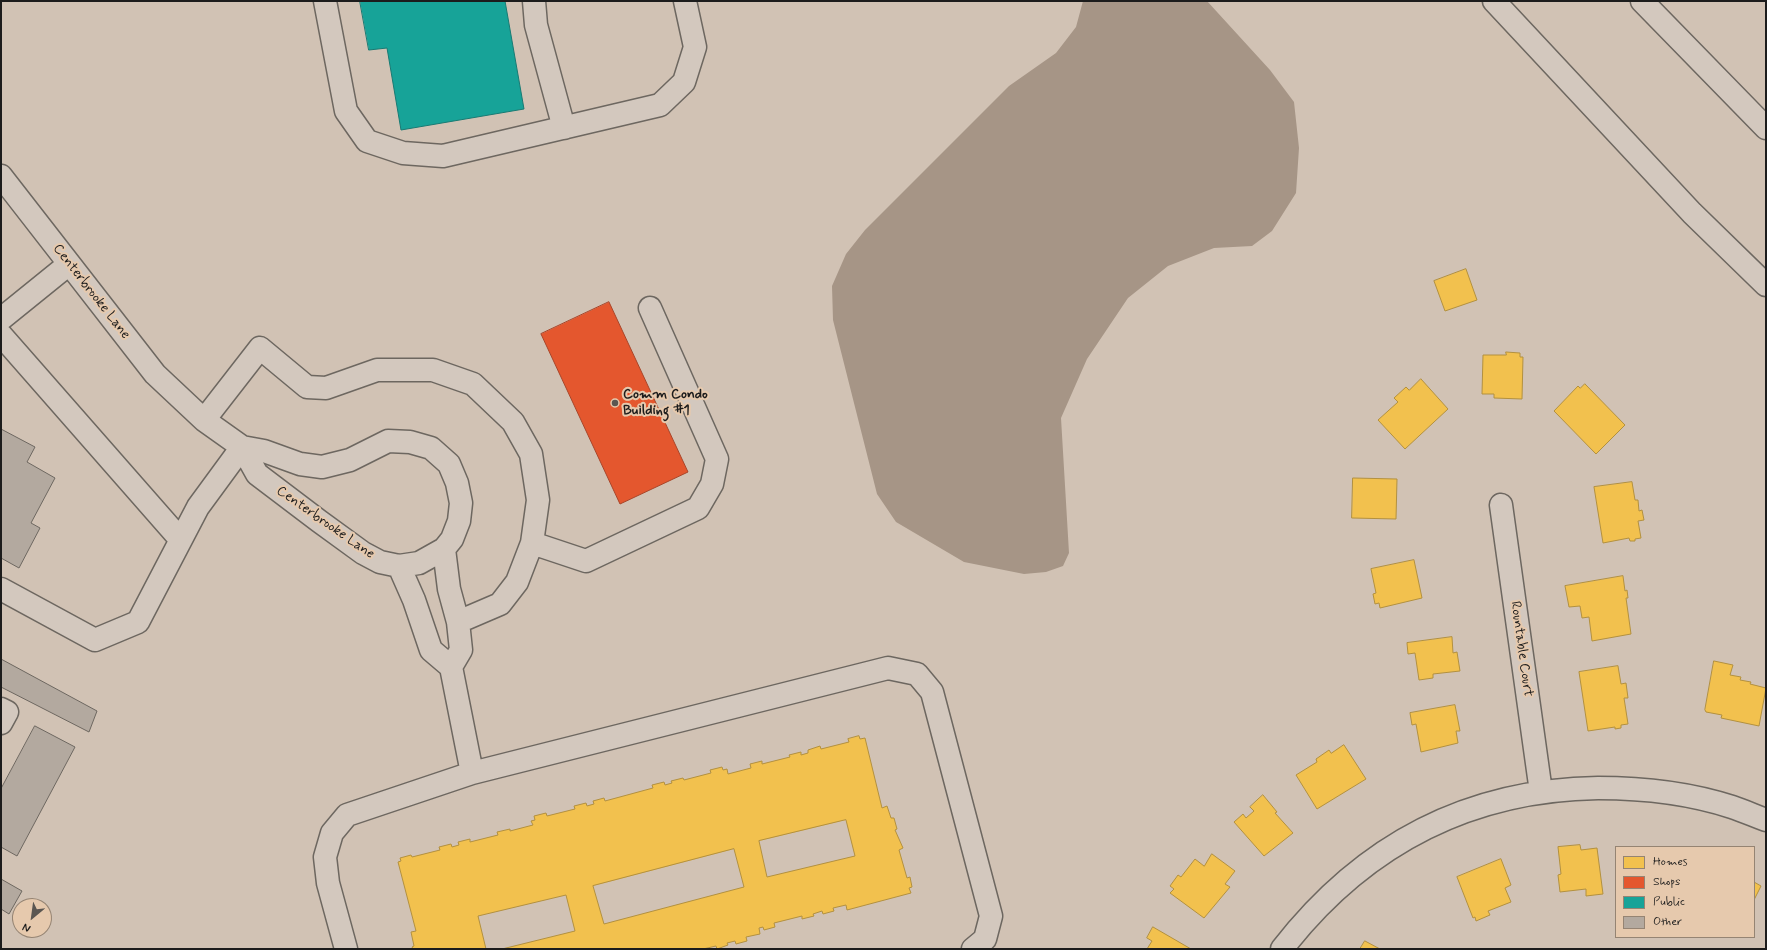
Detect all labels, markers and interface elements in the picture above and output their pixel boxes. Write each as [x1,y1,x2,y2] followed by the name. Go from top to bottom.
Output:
[49,241,133,343] street label: Centerbrooke Lane
[623,387,708,420] place label: Comm Condo Building #1
[610,398,620,408] marker: Comm Condo Building #1
[273,483,377,563] street label: Centerbrooke Lane
[1506,600,1536,698] street label: Rountable Court
[1615,846,1755,938] legend
[1653,854,1688,870] text: Homes
[1653,874,1680,890] text: Shops
[1653,894,1685,910] text: Public
[12,898,52,938] north arrow
[1653,914,1682,930] text: Other
[20,920,33,936] text: N

